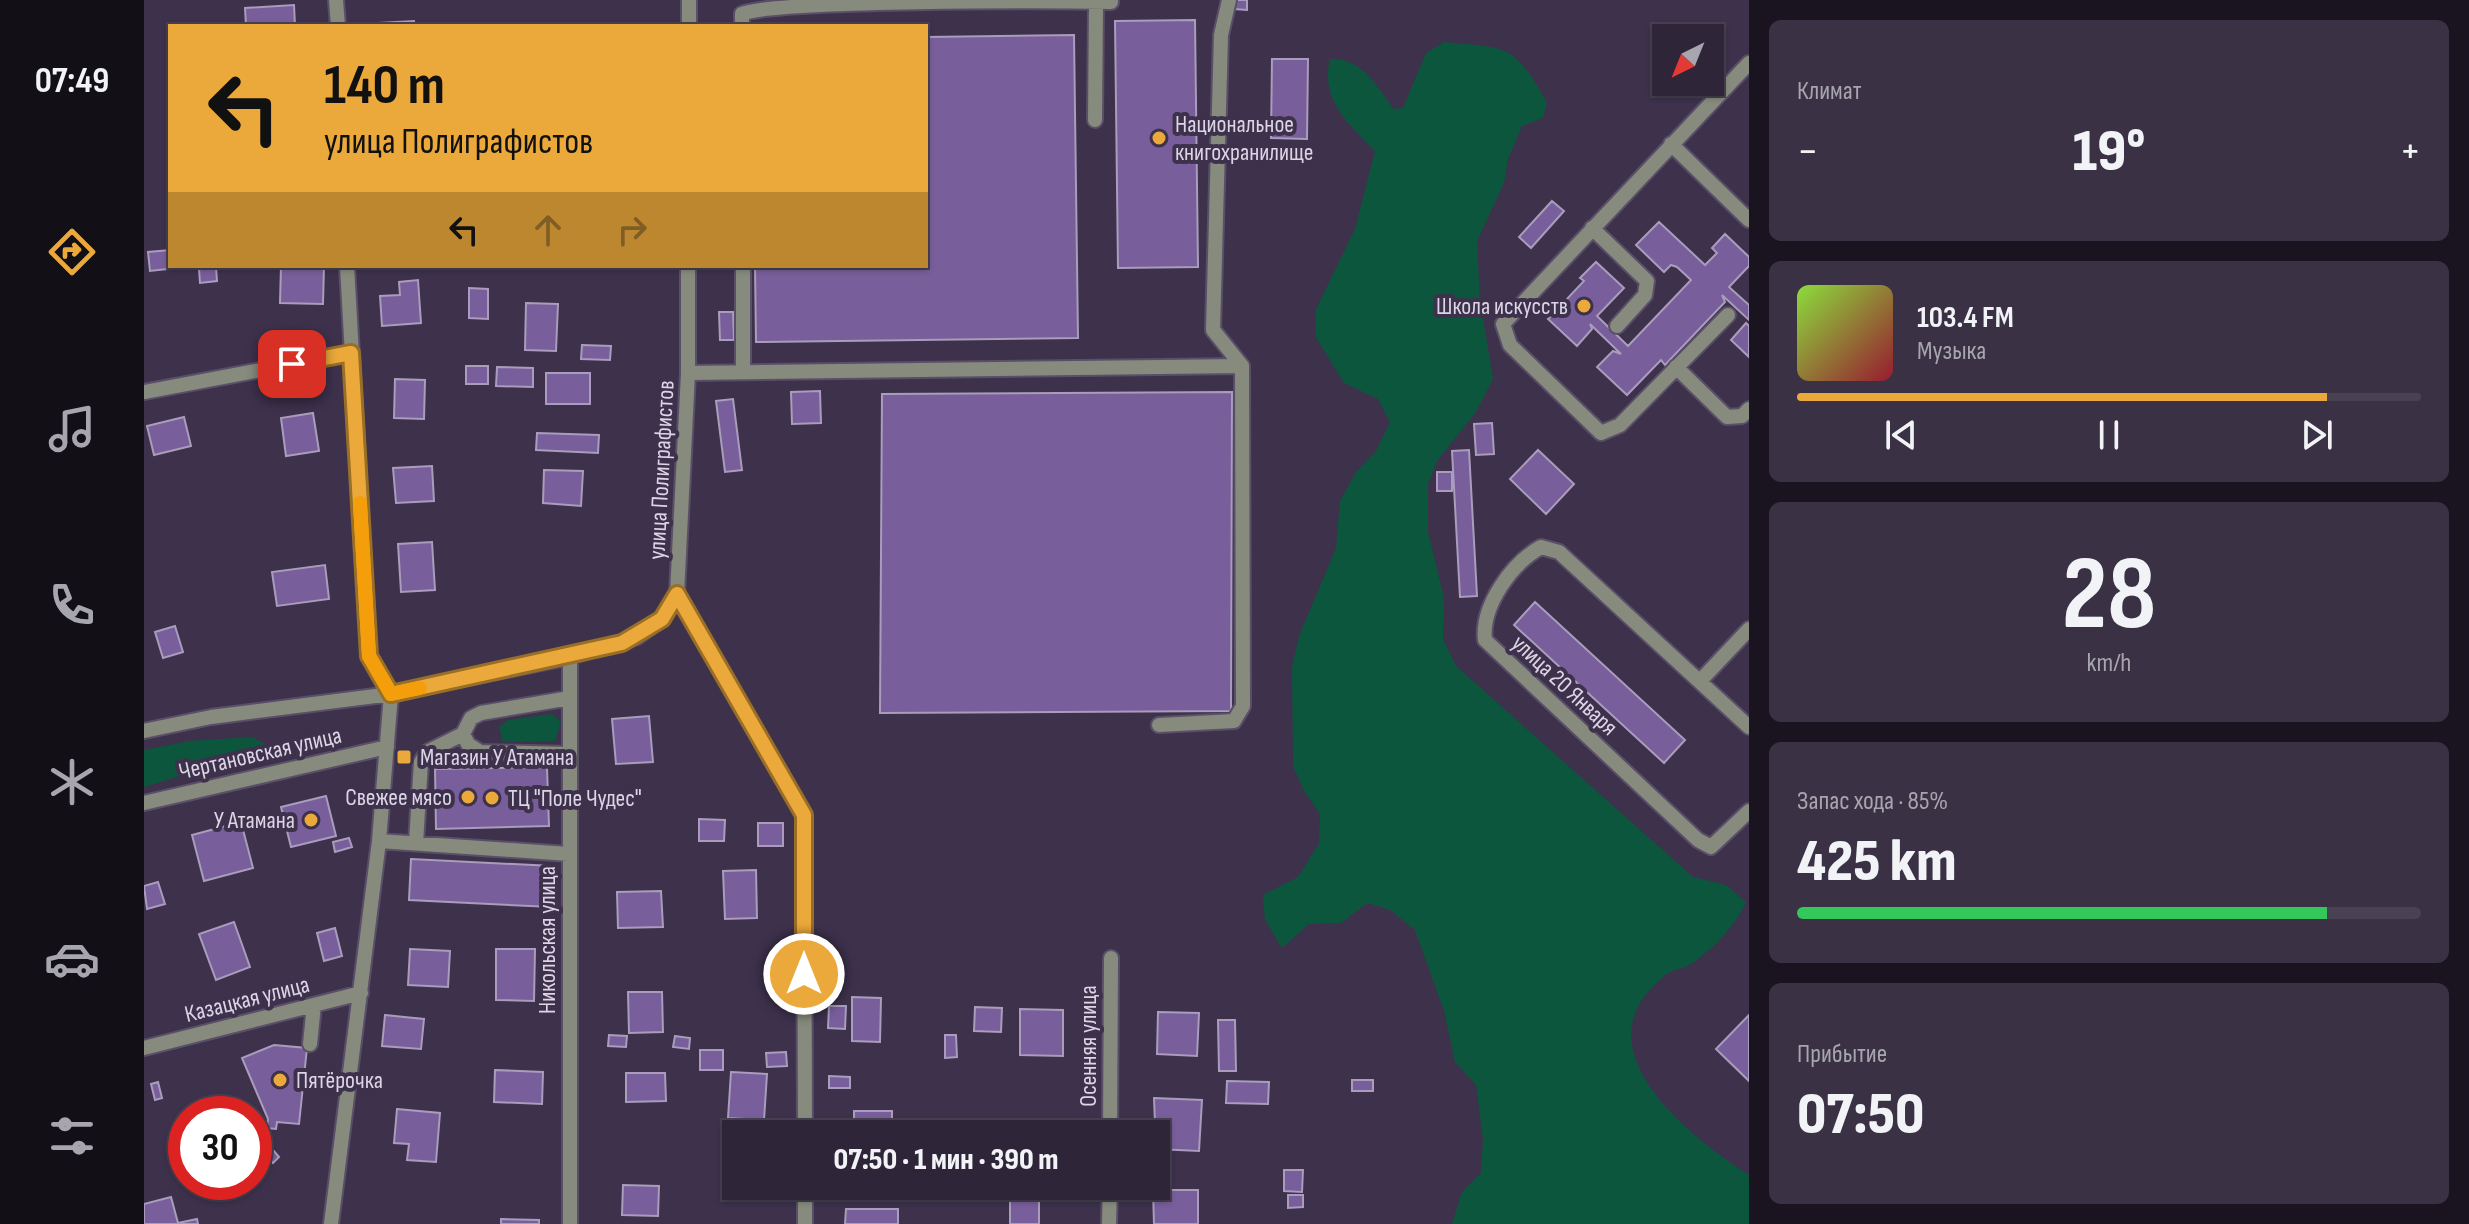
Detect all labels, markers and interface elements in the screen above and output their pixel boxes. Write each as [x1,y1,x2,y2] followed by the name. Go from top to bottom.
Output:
[1652,24,1724,96] north arrow
[1652,24,1724,96] map controls
[324,53,445,120] text: 140 m
[192,56,296,160] icon: left
[35,60,109,103] text: 07:49
[1797,76,1861,107] text: Климат
[1175,110,1313,167] place label: Национальное книгохранилище
[2072,116,2146,188] text: 19°
[324,121,593,164] text: улица Полиграфистов
[1797,125,1819,178] text: −
[2399,125,2421,178] text: +
[1150,129,1168,147] marker: Национальное книгохранилище
[442,208,486,252] icon: left
[526,208,570,252] icon: ahead
[610,208,654,252] icon: right
[44,224,100,280] icon: directions
[1436,292,1568,321] place label: Школа искусств
[1575,297,1593,315] marker: Школа искусств
[1917,300,2014,336] text: 103.4 FM
[258,330,326,398] pin
[1917,336,1986,367] text: Музыка
[270,342,314,386] icon: arrive
[642,380,681,560] street label: улица Полиграфистов
[44,401,100,457] icon: music
[1879,413,1923,457] icon: previous
[2087,413,2131,457] icon: pause
[2295,413,2339,457] icon: next
[2062,533,2156,658] text: 28
[44,577,100,633] icon: phone
[1506,629,1624,742] street label: улица 20 Января
[2087,648,2131,679] text: km/h
[176,721,344,786] street label: Чертановская улица
[420,743,574,772] place label: Магазин У Атамана
[395,748,413,766] marker: Магазин У Атамана
[44,754,100,810] icon: climate
[345,783,452,812] place label: Свежее мясо
[508,784,642,813] place label: ТЦ "Поле Чудес"
[1797,786,1948,817] text: Запас хода · 85%
[459,788,477,806] marker: Свежее мясо
[483,789,501,807] marker: ТЦ "Поле Чудес"
[214,806,295,835] place label: У Атамана
[302,811,320,829] marker: У Атамана
[1797,826,1957,898] text: 425 km
[533,866,562,1014] street label: Никольская улица
[44,931,100,987] icon: car
[762,932,846,1016] position arrow
[182,970,312,1029] street label: Казацкая улица
[1074,985,1103,1107] street label: Осенняя улица
[1797,1039,1887,1070] text: Прибытие
[296,1066,383,1095] place label: Пятёрочка
[271,1071,289,1089] marker: Пятёрочка
[1797,1079,1924,1151] text: 07:50
[168,1096,272,1200] speed limit sign: 30
[44,1108,100,1164] icon: filters
[833,1142,1059,1178] text: 07:50 · 1 мин · 390 m

